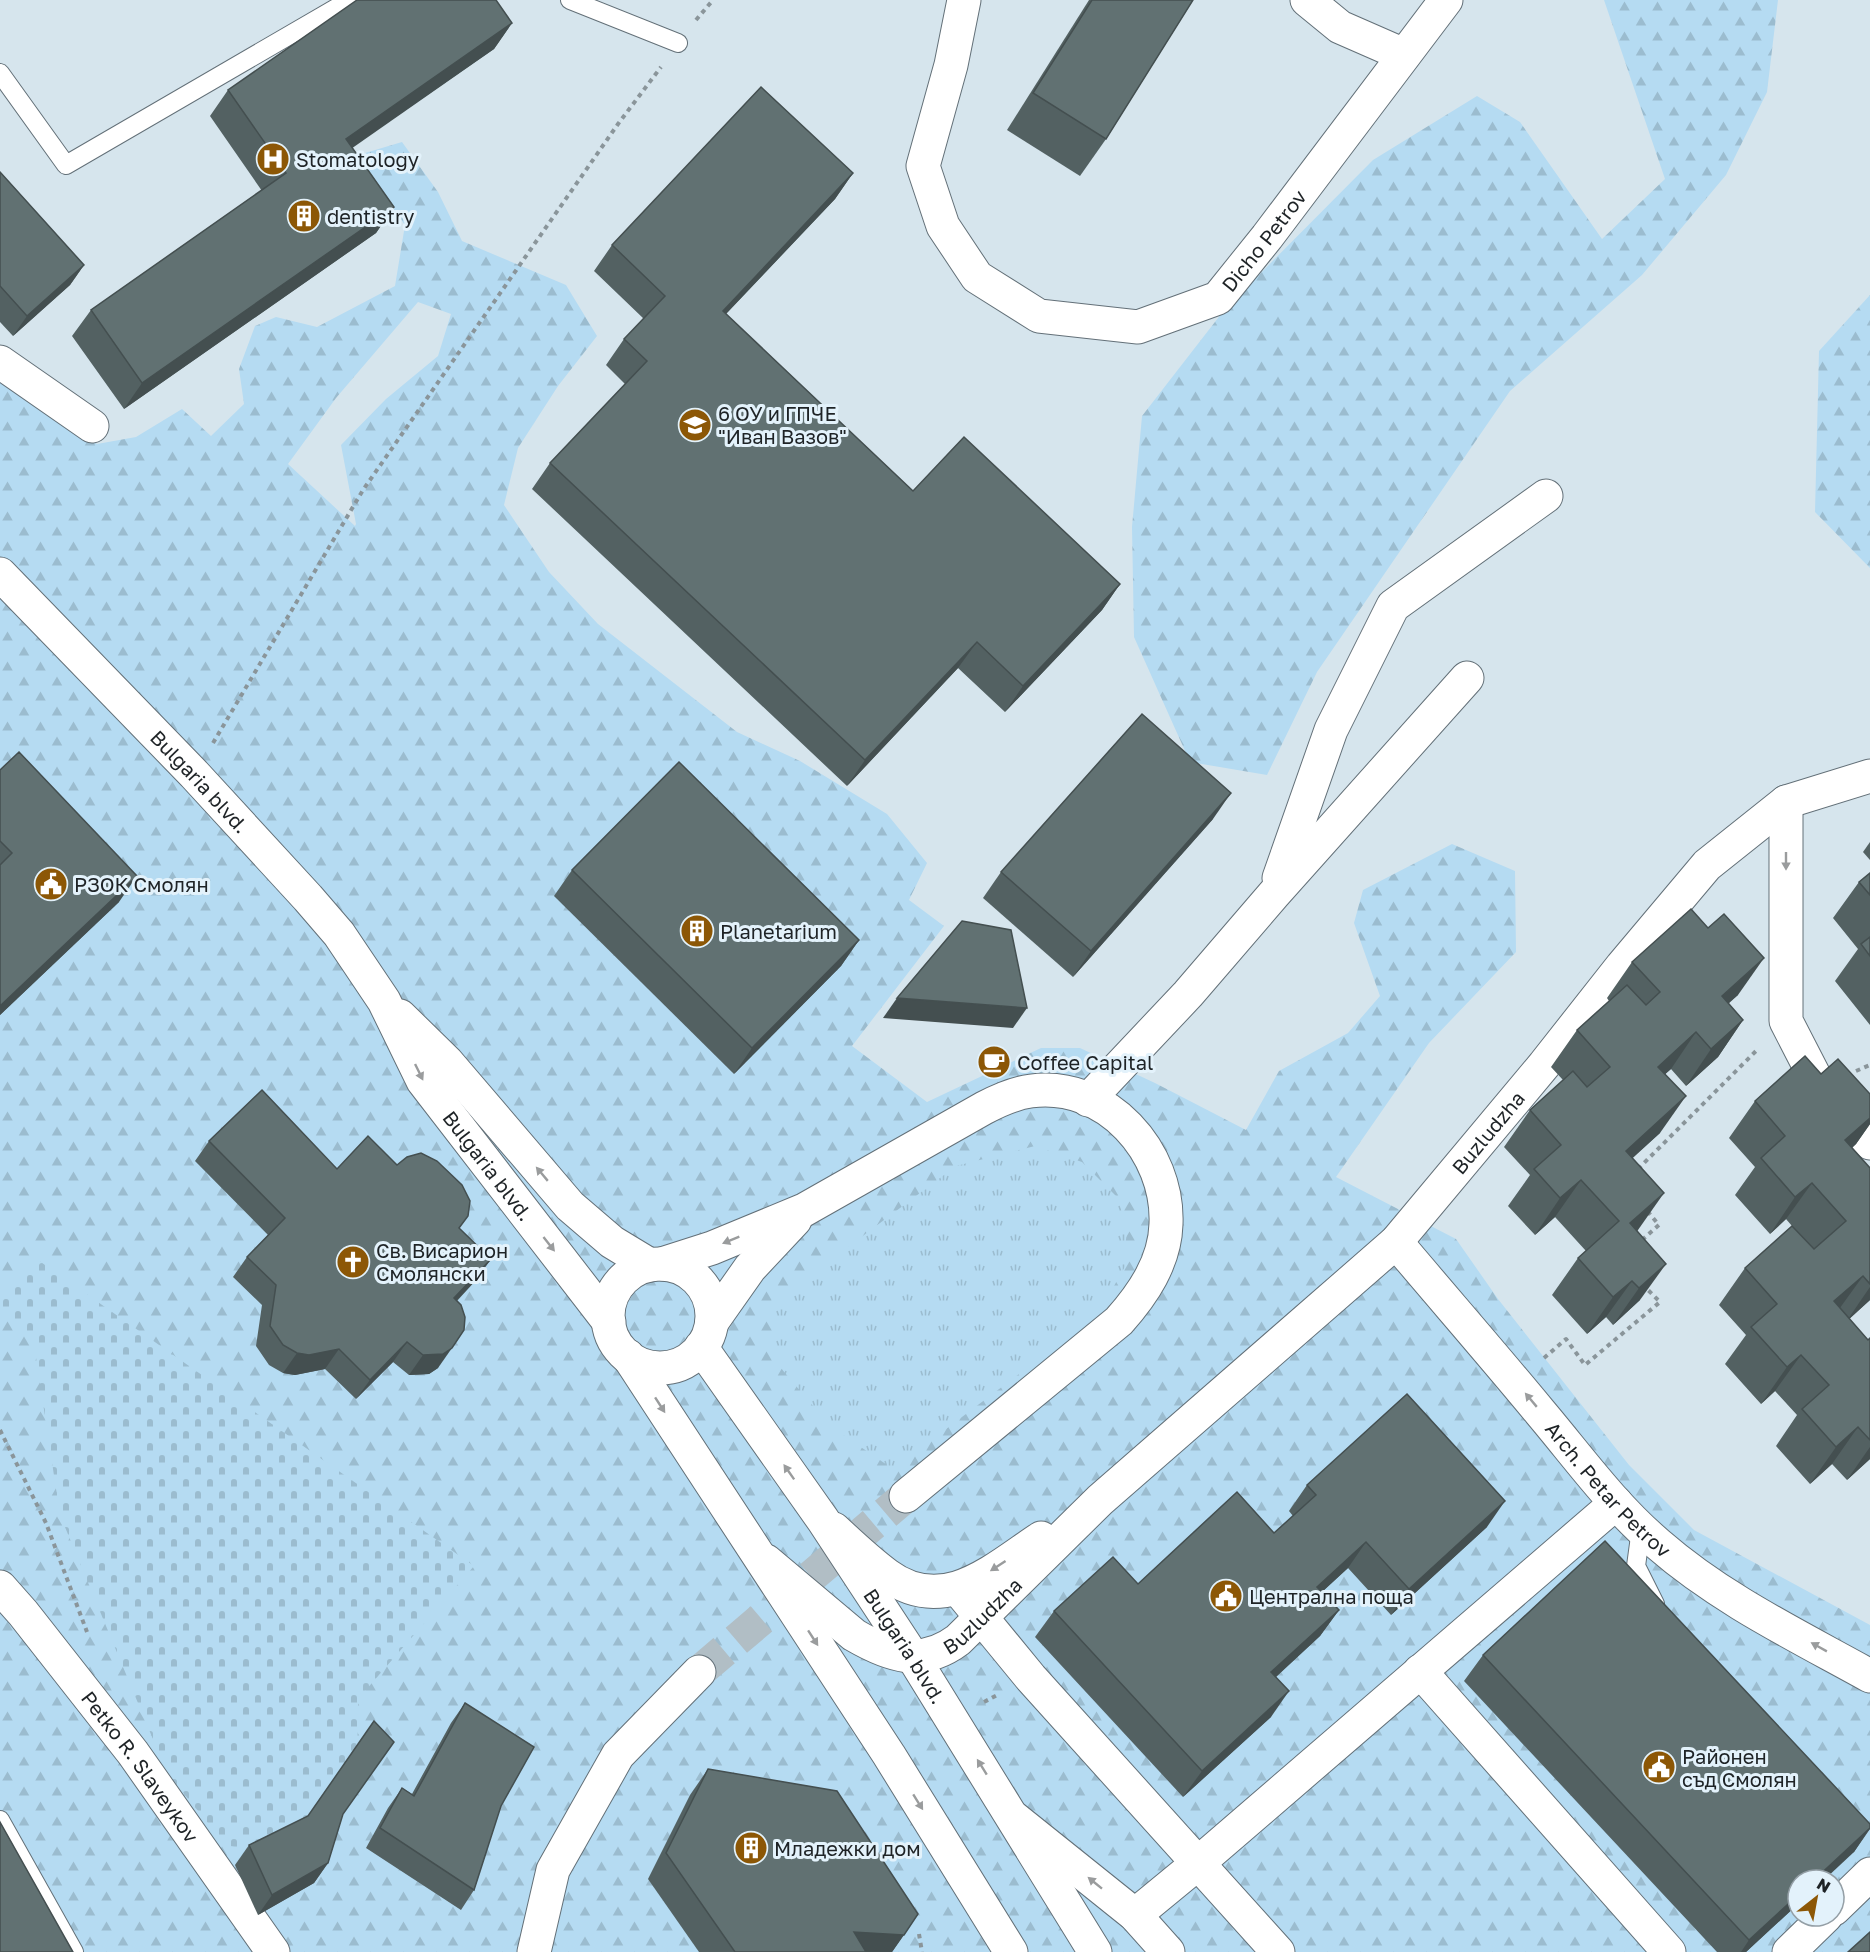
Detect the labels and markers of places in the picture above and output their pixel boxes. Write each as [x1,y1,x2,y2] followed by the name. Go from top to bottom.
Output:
[255,141,291,177] hospital icon: Stomatology
[296,147,419,171] place label: Stomatology
[286,198,322,234] building icon: dentistry
[327,204,415,228] place label: dentistry
[718,401,847,448] place label: 6 ОУ и ГПЧЕ "Иван Вазов"
[677,407,713,443] school or university icon: 6 ОУ и ГПЧЕ "Иван Вазов"
[33,866,69,902] public building icon: РЗОК Смолян
[74,872,209,896] place label: РЗОК Смолян
[679,913,715,949] building icon: Planetarium
[720,919,837,943] place label: Planetarium
[976,1044,1012,1080] cafe icon: Coffee Capital
[1017,1050,1153,1074] place label: Coffee Capital
[376,1238,508,1285] place label: Св. Висарион Смолянски
[335,1244,371,1280] church icon: Св. Висарион Смолянски
[1208,1578,1244,1614] public building icon: Централна поща
[1249,1584,1414,1608] place label: Централна поща
[1682,1744,1797,1791] place label: Районен съд Смолян
[1641,1749,1677,1785] public building icon: Районен съд Смолян
[733,1830,769,1866] building icon: Младежки дом
[774,1836,921,1860] place label: Младежки дом

